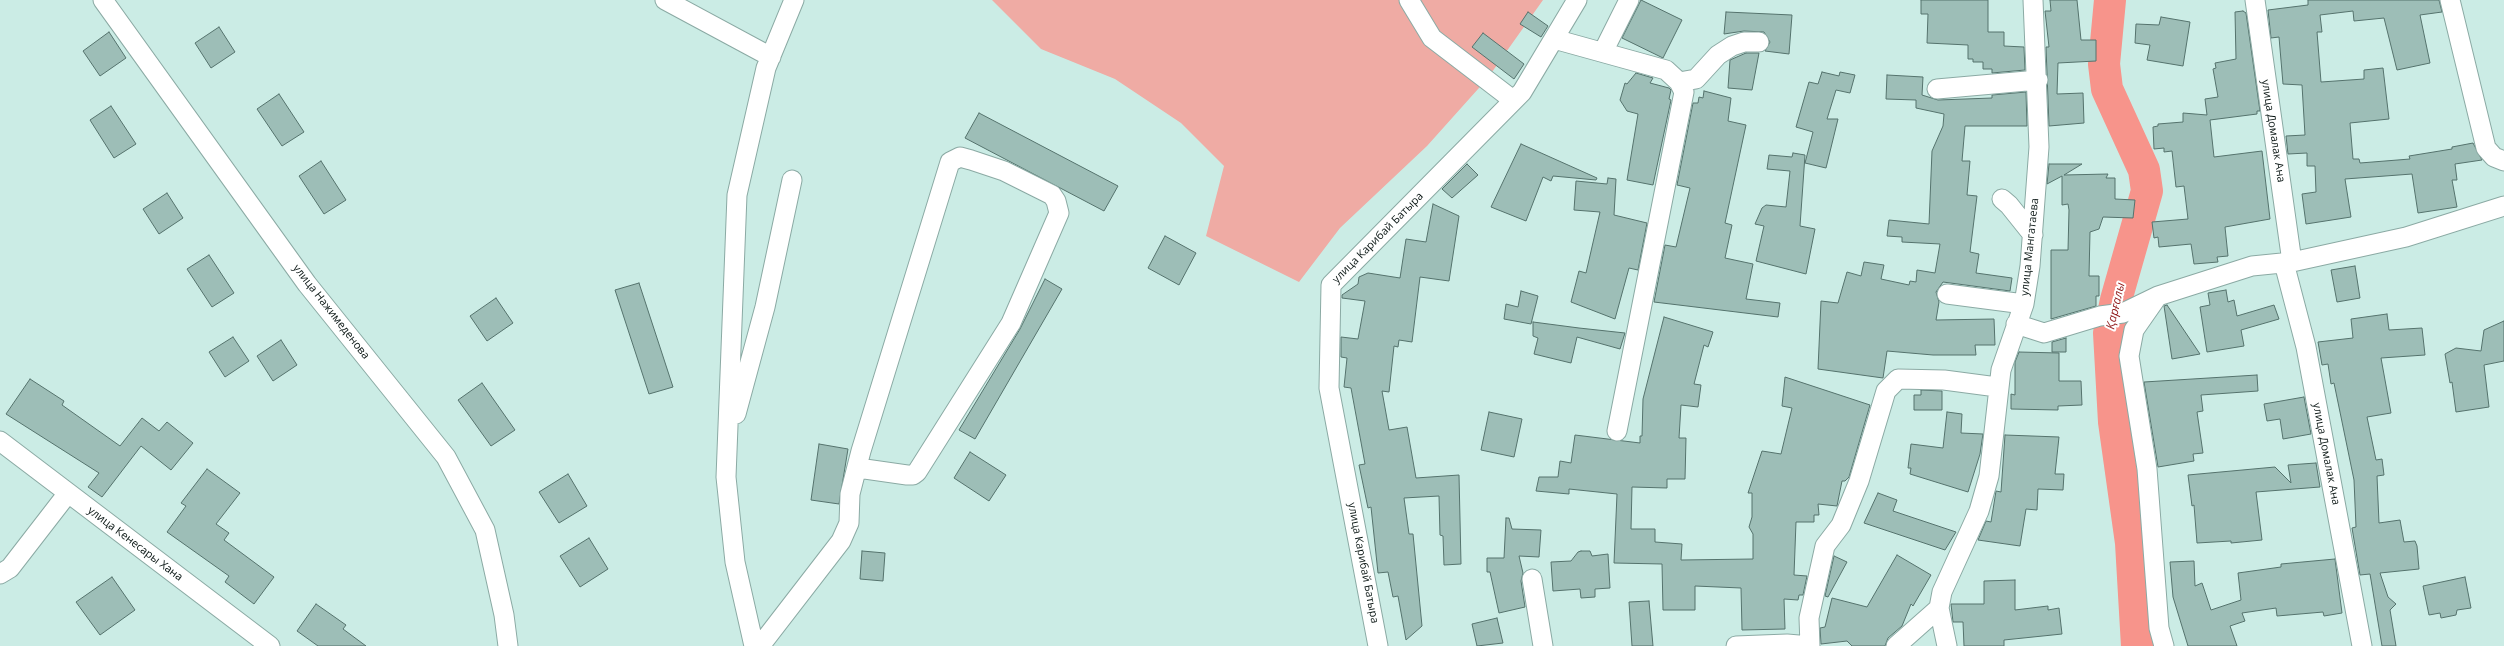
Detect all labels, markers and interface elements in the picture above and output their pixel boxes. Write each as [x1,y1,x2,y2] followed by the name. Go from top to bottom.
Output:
[2258,79,2288,183] street label: улица Домалак Ана
[1330,190,1426,286] street label: улица Карибай Батыра
[2018,197,2042,297] street label: улица Мангатаева
[290,262,372,362] street label: улица Нажимеденова
[2104,281,2128,331] water label: Қарғалы
[2310,402,2342,506] street label: улица Домалак Ана
[1345,501,1381,625] street label: улица Карибай Батыра
[85,504,185,584] street label: улица Кенесары Хана

